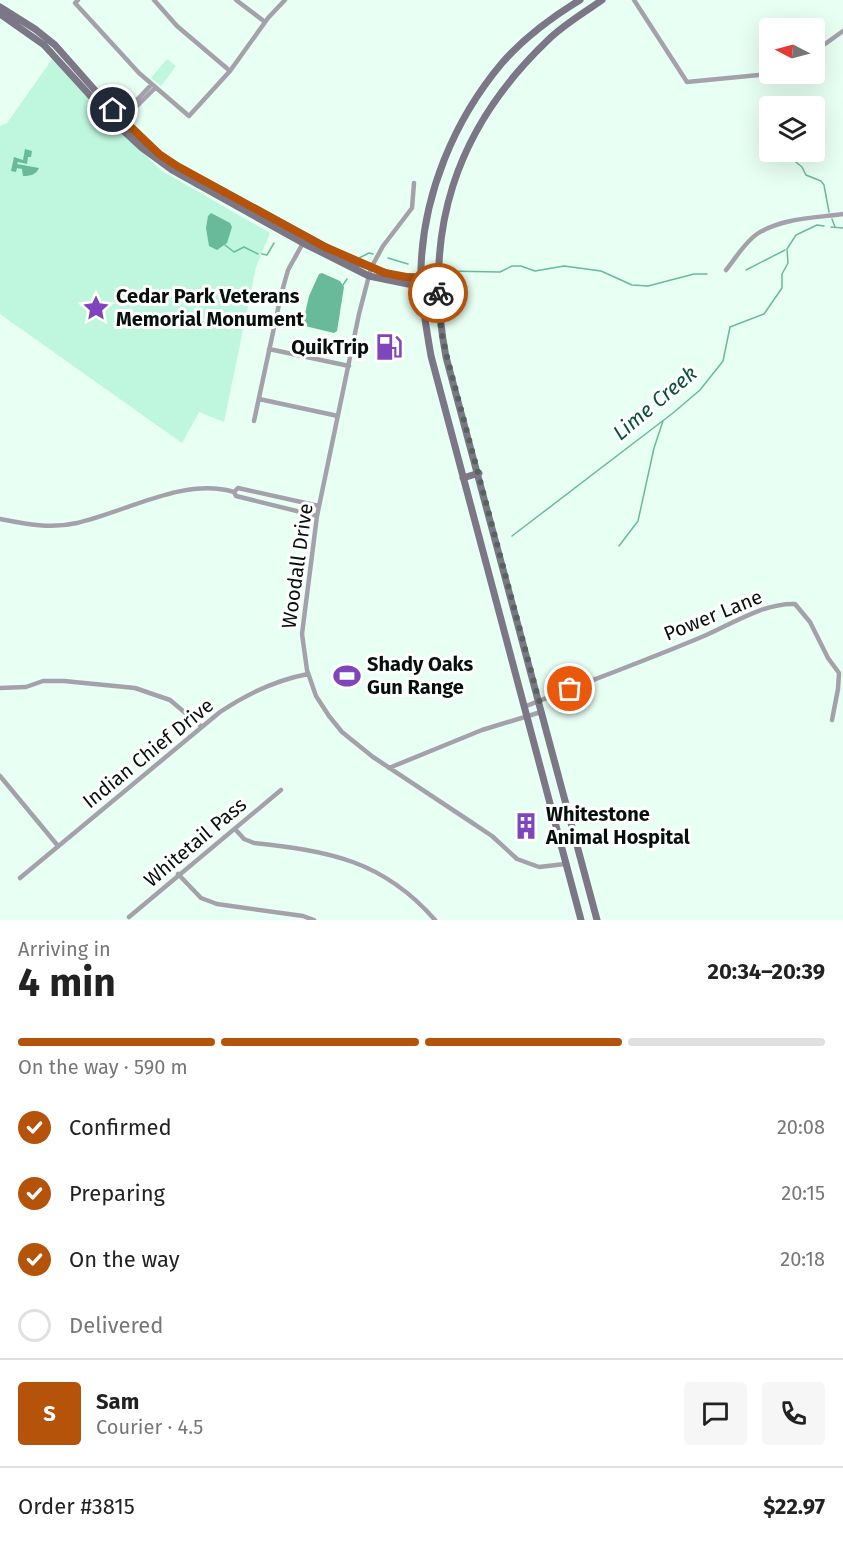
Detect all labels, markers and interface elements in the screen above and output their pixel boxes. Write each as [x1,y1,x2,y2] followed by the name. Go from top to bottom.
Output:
[759,18,825,84] north arrow
[759,18,825,162] map controls
[87,84,138,135] pin
[96,93,129,126] icon: home
[759,96,825,162] button: layers
[408,263,468,323] courier
[422,277,455,310] icon: bike
[116,284,304,331] place label: Cedar Park Veterans Memorial Monument
[81,293,111,323] place icon: Cedar Park Veterans Memorial Monument
[374,332,404,362] fuel station icon: QuikTrip
[291,335,369,359] place label: QuikTrip
[608,360,702,446] water label: Lime Creek
[276,502,318,630] street label: Woodall Drive
[660,584,766,646] street label: Power Lane
[367,652,474,699] place label: Shady Oaks Gun Range
[332,661,362,691] sports icon: Shady Oaks Gun Range
[544,663,595,714] pin
[553,672,586,705] icon: bag
[78,693,218,813] street label: Indian Chief Drive
[139,792,251,892] street label: Whitetail Pass
[545,802,690,849] place label: Whitestone Animal Hospital
[511,811,541,841] building icon: Whitestone Animal Hospital
[18,937,111,961] text: Arriving in
[708,958,825,985] text: 20:34–20:39
[18,960,116,1006] text: 4 min
[18,1055,188,1079] text: On the way · 590 m
[18,1111,51,1144] icon: check
[69,1114,172,1141] text: Confirmed
[777,1115,825,1139] text: 20:08
[18,1177,51,1210] icon: check
[69,1180,165,1207] text: Preparing
[781,1181,825,1205] text: 20:15
[18,1243,51,1276] icon: check
[69,1246,180,1273] text: On the way
[780,1247,825,1271] text: 20:18
[69,1312,164,1339] text: Delivered
[684,1382,747,1445] button: chat
[762,1382,825,1445] button: phone
[96,1388,139,1415] text: Sam
[43,1400,56,1427] text: S
[96,1415,203,1439] text: Courier · 4.5
[18,1493,135,1520] text: Order #3815
[763,1493,825,1520] text: $22.97

